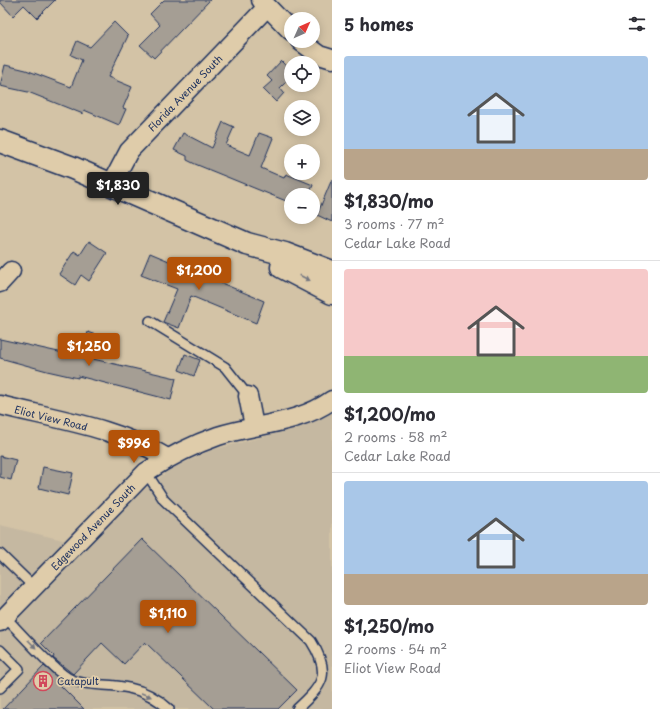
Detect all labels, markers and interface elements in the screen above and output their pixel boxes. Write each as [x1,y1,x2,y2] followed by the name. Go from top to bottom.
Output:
[344,11,414,37] text: 5 homes
[284,12,320,48] north arrow
[284,12,320,224] map controls
[626,13,648,35] icon: filters
[144,51,225,134] street label: Florida Avenue South
[284,56,320,92] button: locate
[460,82,532,154] icon: home
[284,100,320,136] button: layers
[284,144,320,180] button: +
[85,172,151,206] pin: $1,830
[96,175,140,194] text: $1,830
[284,188,320,224] button: −
[344,188,434,214] text: $1,830/mo
[344,214,445,233] text: 3 rooms · 77 m²
[344,233,451,252] text: Cedar Lake Road
[166,257,232,291] pin: $1,200
[176,260,222,279] text: $1,200
[299,275,311,281] one-way arrow
[460,295,532,367] icon: home
[56,333,122,367] pin: $1,250
[67,336,111,355] text: $1,250
[13,401,89,434] street label: Eliot View Road
[344,401,436,427] text: $1,200/mo
[344,427,447,446] text: 2 rooms · 58 m²
[110,430,158,464] pin: $996
[117,433,151,452] text: $996
[344,446,451,465] text: Cedar Lake Road
[47,480,138,573] street label: Edgewood Avenue South
[460,507,532,579] icon: home
[135,600,201,634] pin: $1,110
[149,603,187,622] text: $1,110
[344,613,434,639] text: $1,250/mo
[28,639,37,650] one-way arrow
[344,639,447,658] text: 2 rooms · 54 m²
[344,658,441,677] text: Eliot View Road
[32,670,54,692] building icon: Catapult
[57,673,99,688] place label: Catapult
[141,692,153,698] one-way arrow

